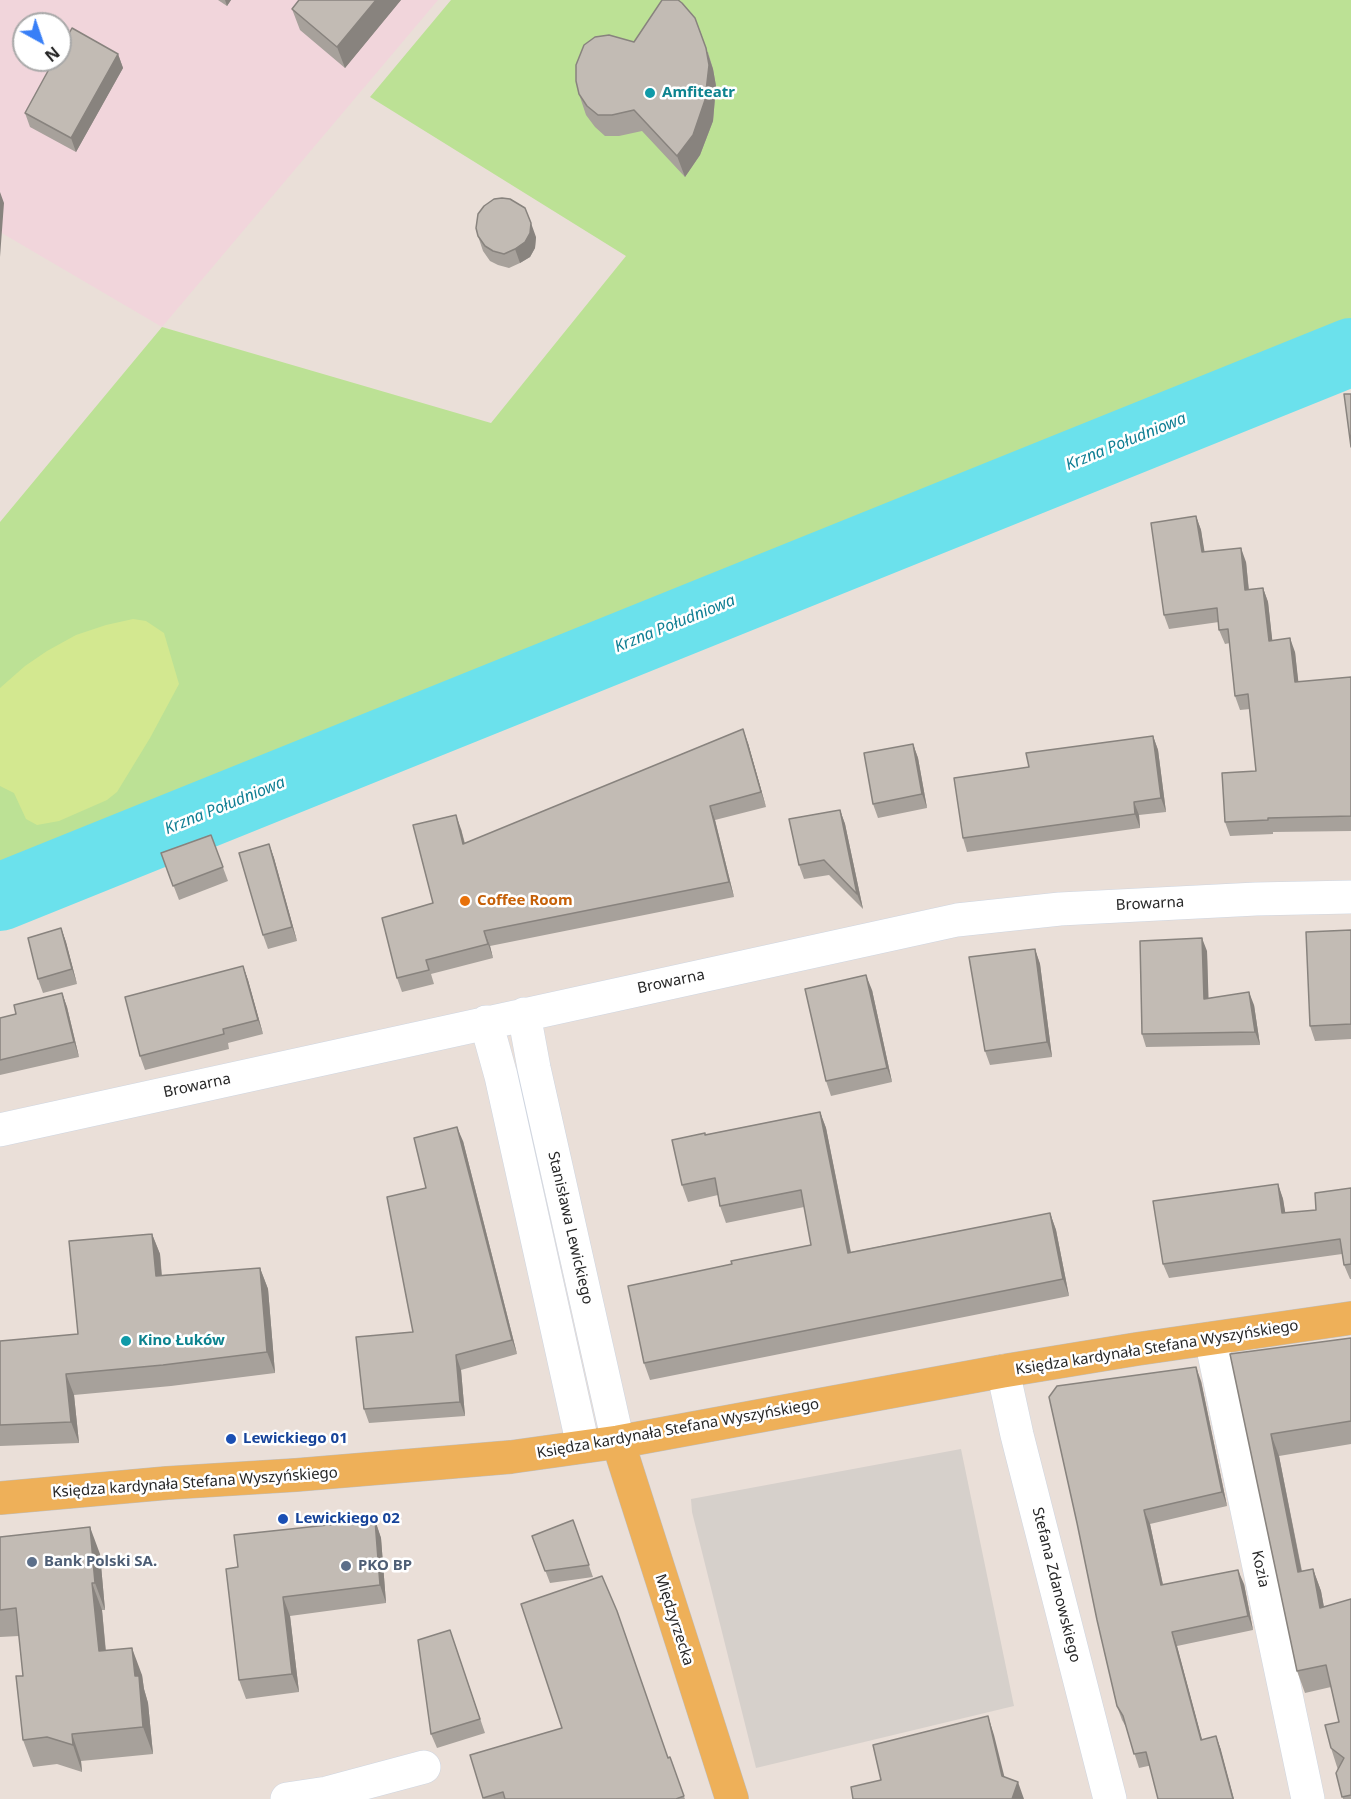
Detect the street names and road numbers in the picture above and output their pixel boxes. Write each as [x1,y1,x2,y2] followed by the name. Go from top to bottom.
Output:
[1115,893,1185,915] street label: Browarna
[636,966,706,998] street label: Browarna
[162,1070,232,1102] street label: Browarna
[544,1150,596,1306] street label: Stanisława Lewickiego
[1014,1317,1300,1379] street label: Księdza kardynała Stefana Wyszyńskiego
[535,1395,821,1463] street label: Księdza kardynała Stefana Wyszyńskiego
[52,1464,338,1502] street label: Księdza kardynała Stefana Wyszyńskiego
[1028,1506,1084,1664] street label: Stefana Zdanowskiego
[1247,1549,1273,1589] street label: Kozia
[651,1572,697,1668] street label: Międzyrzecka

